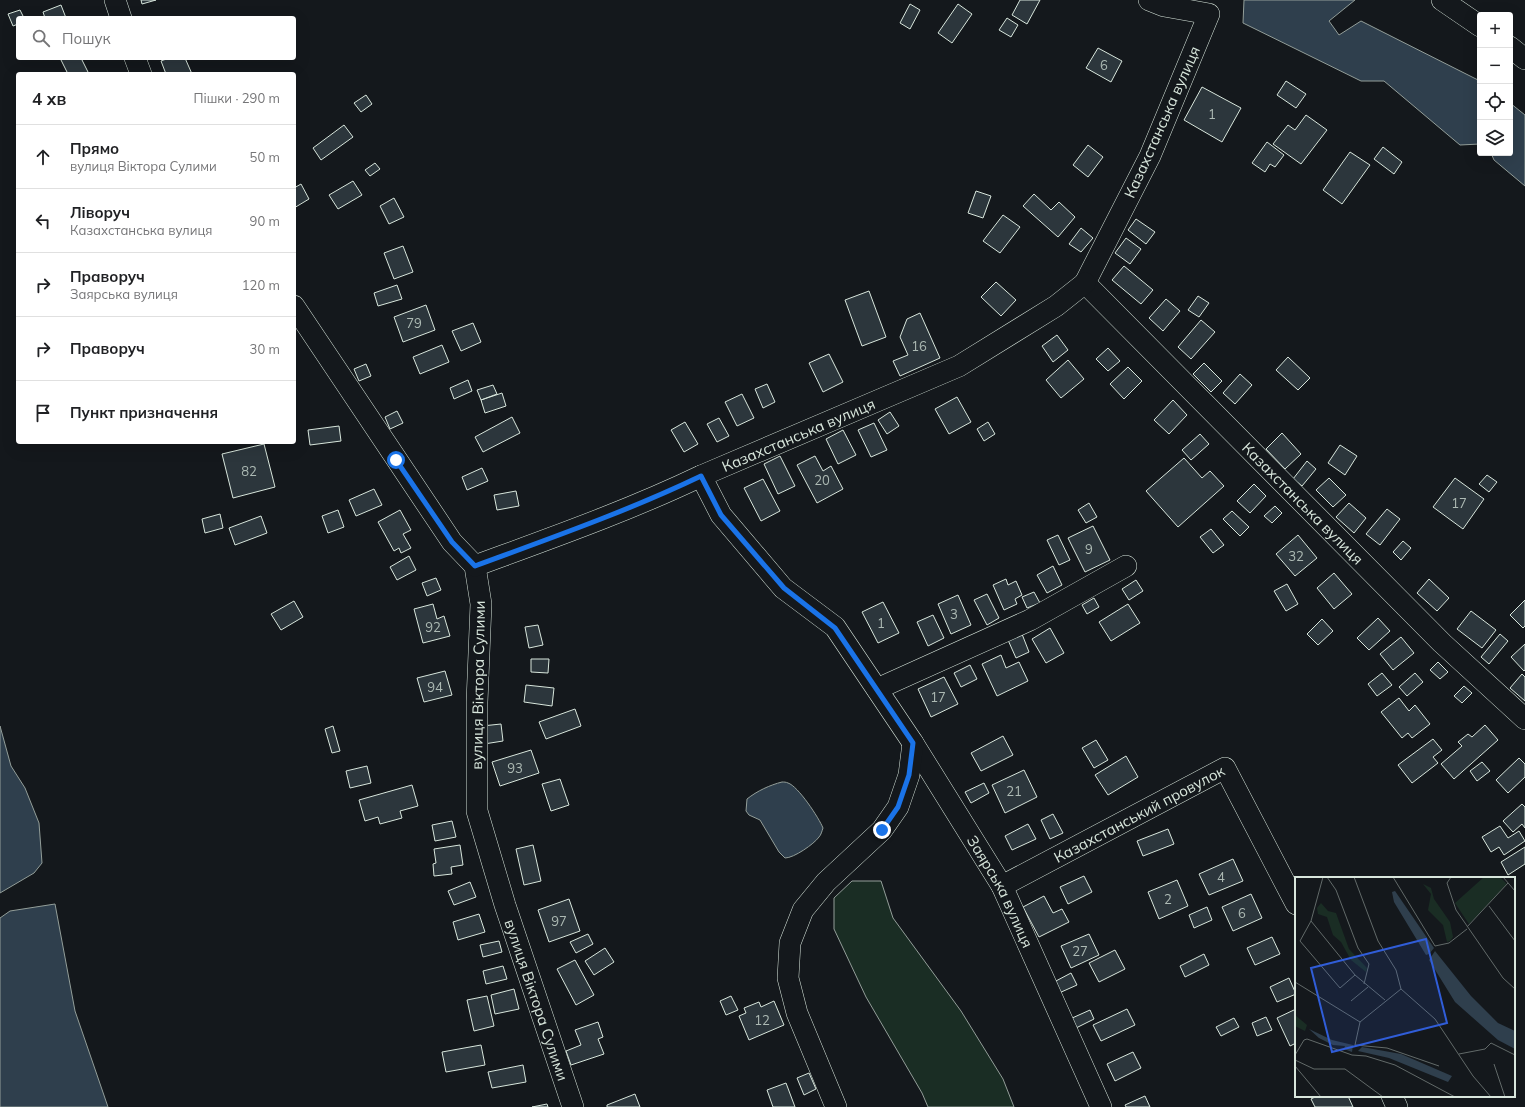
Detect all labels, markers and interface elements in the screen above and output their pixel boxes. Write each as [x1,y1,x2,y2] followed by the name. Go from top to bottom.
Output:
[1477,12,1513,156] map controls
[1477,12,1513,48] button: +
[16,16,296,60] search box
[30,27,52,49] icon: search
[62,29,111,48] text: Пошук
[1120,43,1204,201] street label: Казахстанська вулиця
[1477,48,1513,84] button: −
[1100,57,1108,73] house number: 6
[1477,84,1513,120] button: locate
[32,88,66,109] text: 4 хв
[193,90,280,106] text: Пішки · 290 m
[1208,106,1216,122] house number: 1
[1477,120,1513,156] button: layers
[70,139,119,158] text: Прямо
[32,146,54,168] icon: ahead
[250,149,280,165] text: 50 m
[70,158,217,174] text: вулиця Віктора Сулими
[70,203,130,222] text: Ліворуч
[32,210,54,232] icon: left
[250,213,280,229] text: 90 m
[70,222,213,238] text: Казахстанська вулиця
[70,267,145,286] text: Праворуч
[32,274,54,296] icon: right
[242,277,280,293] text: 120 m
[70,286,178,302] text: Заярська вулиця
[406,315,422,331] house number: 79
[32,338,54,360] icon: right
[911,338,927,354] house number: 16
[70,339,145,358] text: Праворуч
[250,341,280,357] text: 30 m
[719,394,878,476] street label: Казахстанська вулиця
[32,402,54,424] icon: arrive
[70,403,218,422] text: Пункт призначення
[1238,438,1368,568] street label: Казахстанська вулиця
[387,451,405,469] route start
[241,463,257,479] house number: 82
[814,472,830,488] house number: 20
[1451,495,1467,511] house number: 17
[1085,541,1093,557] house number: 9
[1288,548,1304,564] house number: 32
[467,600,489,770] street label: вулиця Віктора Сулими
[950,606,958,622] house number: 3
[877,615,885,631] house number: 1
[425,619,441,635] house number: 92
[427,679,443,695] house number: 94
[930,689,946,705] house number: 17
[507,760,523,776] house number: 93
[1050,760,1228,866] street label: Казахстанський провулок
[1006,783,1022,799] house number: 21
[873,821,891,839] route end
[963,832,1038,951] street label: Заярська вулиця
[1217,869,1225,885] house number: 4
[1295,877,1515,1097] inset map
[1164,891,1172,907] house number: 2
[1238,905,1246,921] house number: 6
[551,913,567,929] house number: 97
[501,917,573,1083] street label: вулиця Віктора Сулими
[1072,943,1088,959] house number: 27
[754,1012,770,1028] house number: 12

